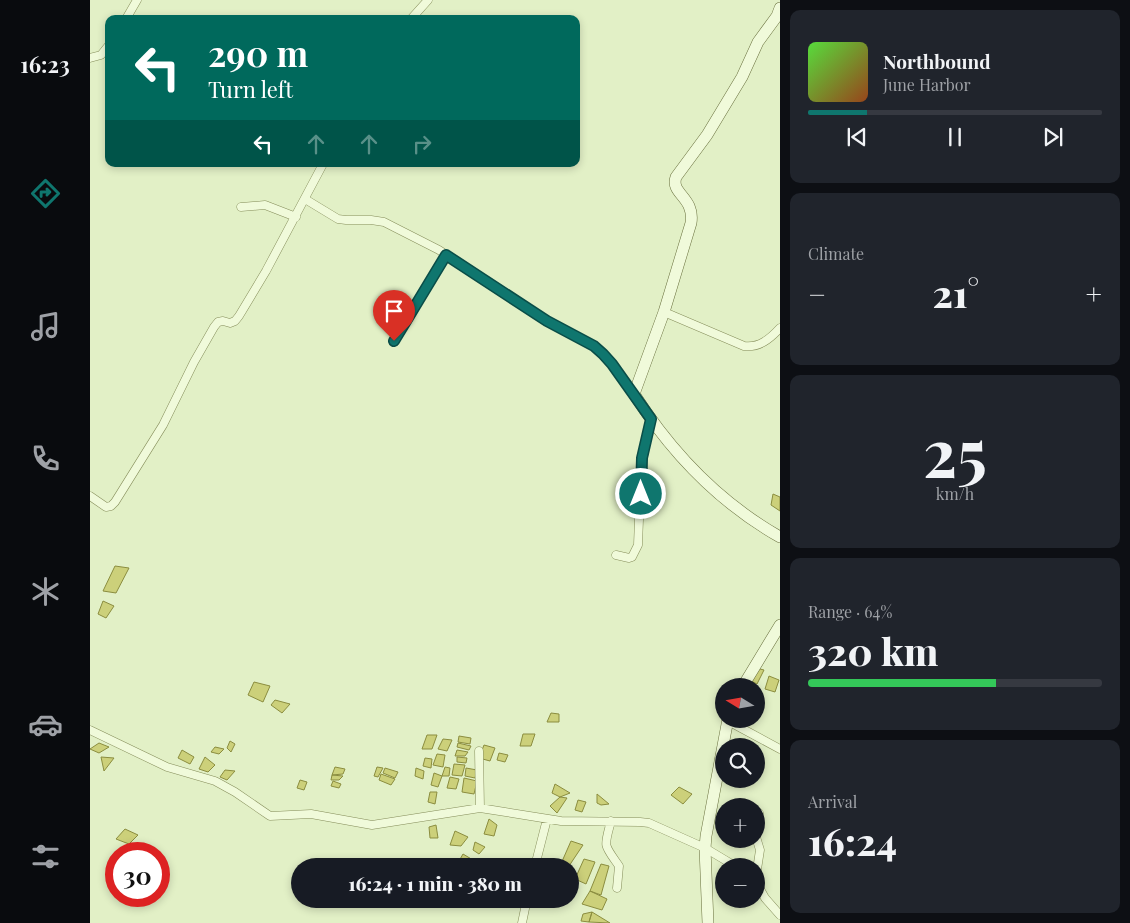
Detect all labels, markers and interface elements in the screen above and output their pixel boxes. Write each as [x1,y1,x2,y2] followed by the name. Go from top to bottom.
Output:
[208,29,308,76] text: 290 m
[125,35,190,100] icon: left
[883,48,991,74] text: Northbound
[20,49,70,79] text: 16:23
[208,74,293,104] text: Turn left
[883,74,971,95] text: June Harbor
[843,123,871,151] icon: previous
[941,123,969,151] icon: pause
[1039,123,1067,151] icon: next
[249,130,277,158] icon: left
[302,130,330,158] icon: ahead
[355,130,383,158] icon: ahead
[408,130,436,158] icon: right
[28,176,63,211] icon: directions
[808,243,864,264] text: Climate
[933,267,979,318] text: 21°
[808,275,826,312] text: −
[1086,275,1102,312] text: +
[373,290,415,341] pin
[380,297,408,325] icon: arrive
[28,309,63,344] icon: music
[923,407,987,493] text: 25
[28,441,63,476] icon: phone
[614,467,666,519] position arrow
[936,483,974,504] text: km/h
[28,574,63,609] icon: climate
[808,601,892,622] text: Range · 64%
[808,625,938,676] text: 320 km
[715,678,765,728] north arrow
[715,678,765,908] map controls
[28,707,63,742] icon: car
[715,738,765,788] button: search
[808,791,857,812] text: Arrival
[715,798,765,848] button: +
[808,815,897,866] text: 16:24
[28,839,63,874] icon: filters
[105,842,170,907] speed limit sign: 30
[715,858,765,908] button: −
[348,870,522,896] text: 16:24 · 1 min · 380 m

